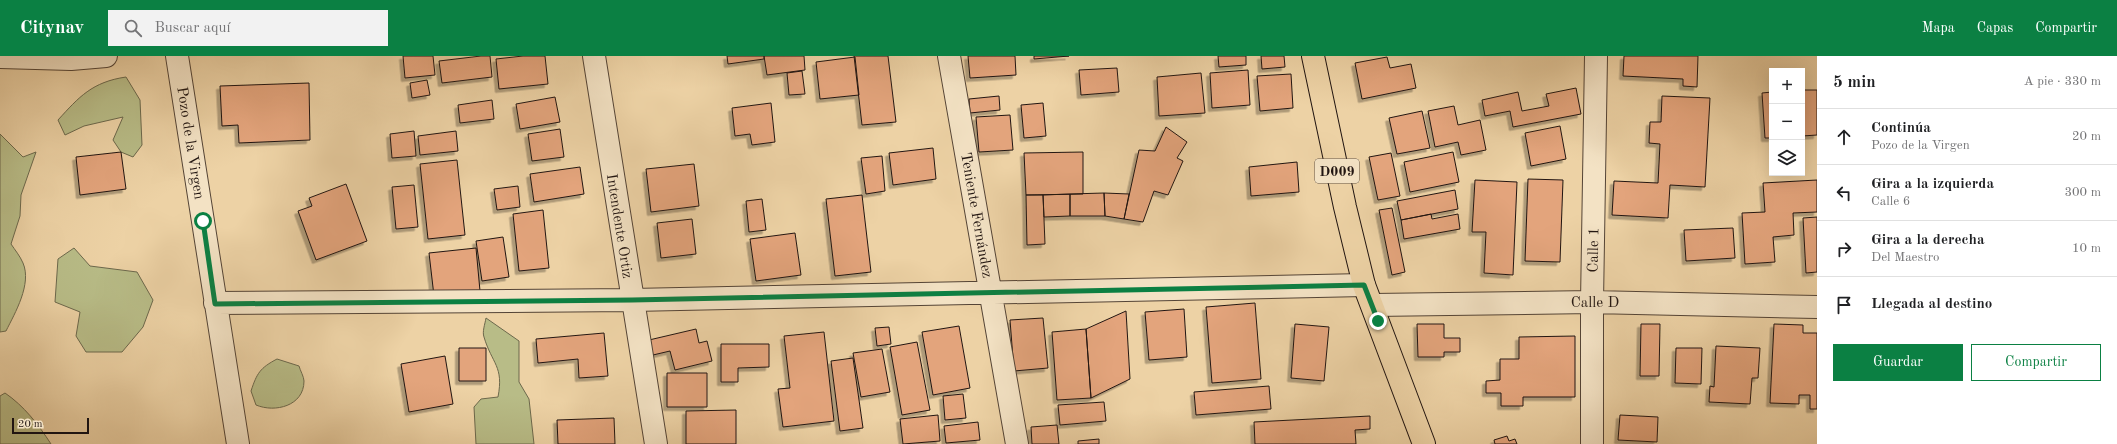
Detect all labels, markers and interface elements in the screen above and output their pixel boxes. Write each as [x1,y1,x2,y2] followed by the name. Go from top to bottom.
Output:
[108,10,388,46] search box
[122,17,144,39] icon: search
[20,19,84,38] text: Citynav
[154,21,231,36] text: Buscar aquí
[1922,21,1955,35] text: Mapa
[1977,21,2013,35] text: Capas
[2035,21,2097,35] text: Compartir
[1769,68,1805,176] map controls
[1769,68,1805,104] button: +
[1833,74,1876,91] text: 5 min
[2024,75,2101,88] text: A pie · 330 m
[173,86,206,201] street label: Pozo de la Virgen
[1769,104,1805,140] button: −
[1871,121,1931,136] text: Continúa
[1833,126,1855,148] icon: ahead
[2072,130,2101,143] text: 20 m
[1871,139,1970,152] text: Pozo de la Virgen
[1769,140,1805,176] button: layers
[957,151,994,279] street label: Teniente Fernández
[1315,159,1359,183] road number: D009
[603,173,634,280] street label: Intendente Ortiz
[1871,177,1994,192] text: Gira a la izquierda
[1833,182,1855,204] icon: left
[2064,186,2101,199] text: 300 m
[1871,195,1910,208] text: Calle 6
[194,212,212,230] route start
[1587,227,1602,273] street label: Calle 1
[1871,233,1985,248] text: Gira a la derecha
[1833,238,1855,260] icon: right
[2072,242,2101,255] text: 10 m
[1871,251,1940,264] text: Del Maestro
[1833,294,1855,316] icon: arrive
[1571,296,1619,311] street label: Calle D
[1871,297,1992,312] text: Llegada al destino
[1369,312,1387,330] route end
[1833,344,1963,381] button: Guardar
[1971,344,2101,381] button: Compartir
[12,416,89,435] scale bar
[18,419,43,430] text: 20 m

